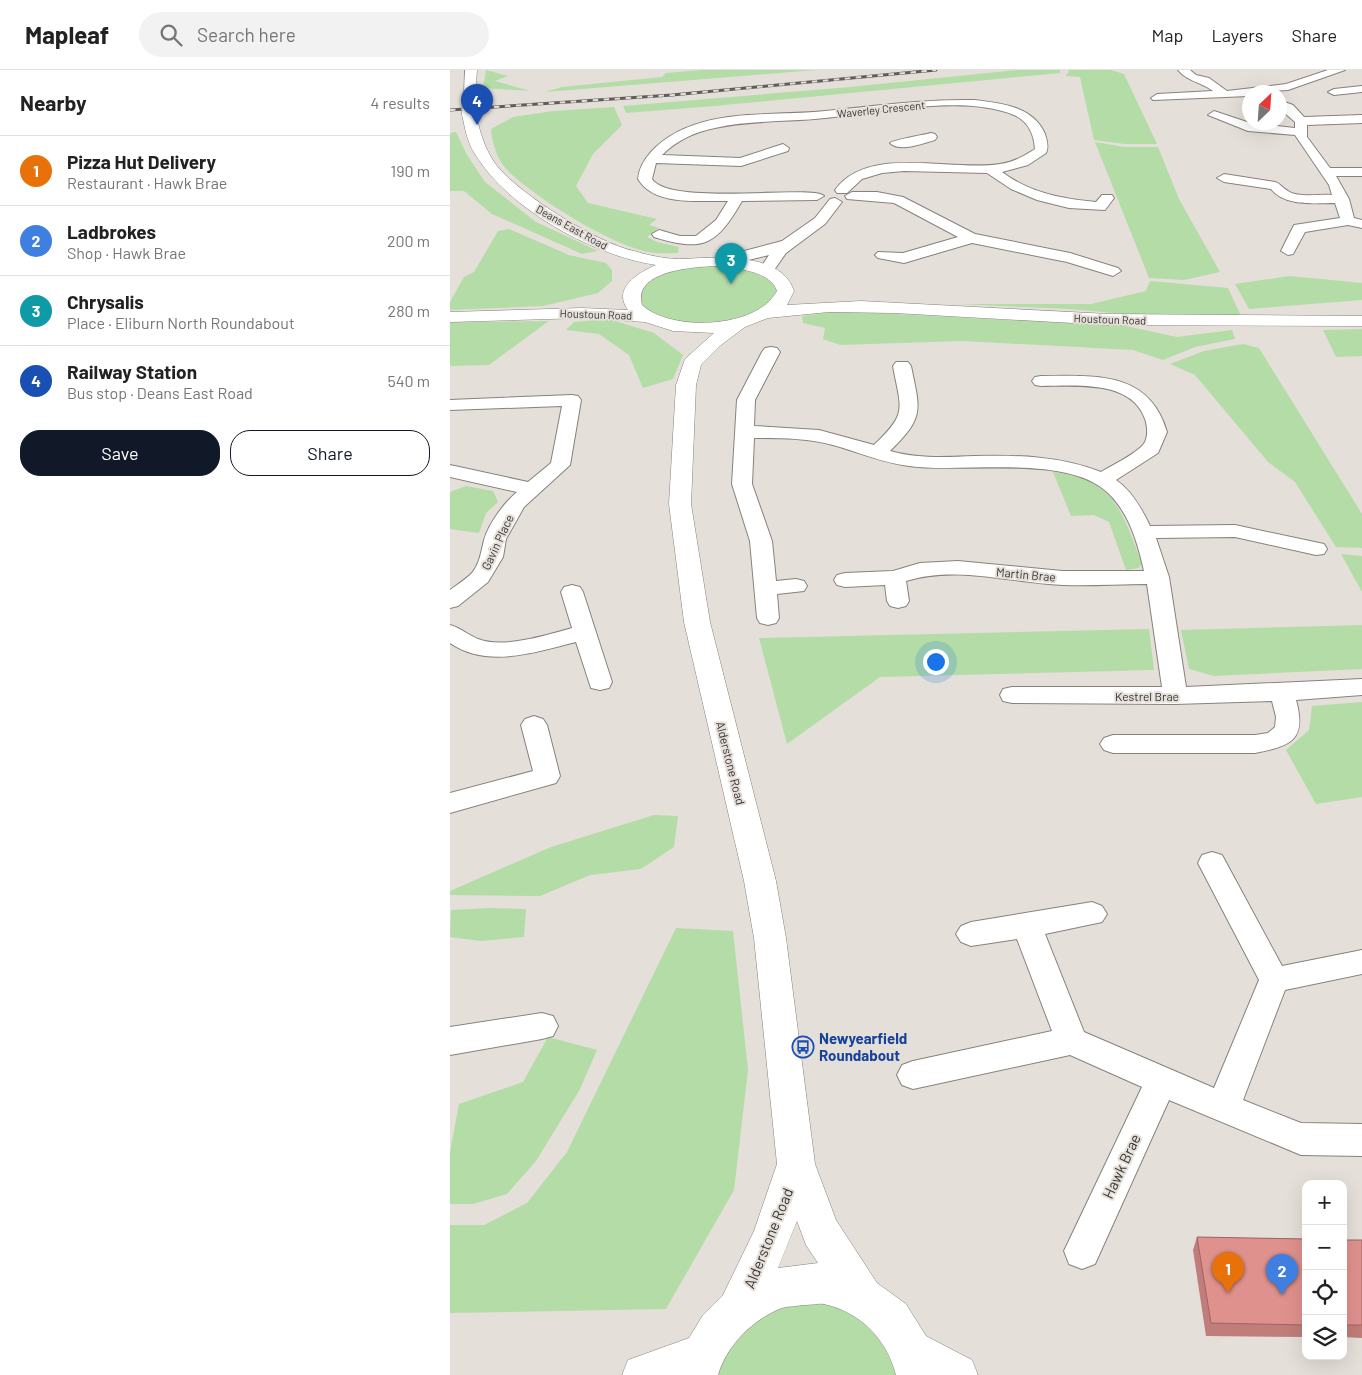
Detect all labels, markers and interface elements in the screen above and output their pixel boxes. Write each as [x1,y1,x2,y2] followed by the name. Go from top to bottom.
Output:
[139,12,489,57] search box
[25,20,109,49] text: Mapleaf
[157,21,185,49] icon: search
[197,23,296,46] text: Search here
[1151,24,1183,46] text: Map
[1211,24,1264,46] text: Layers
[1292,24,1337,46] text: Share
[461,84,493,125] pin: 4
[1242,85,1287,130] north arrow
[20,90,86,115] text: Nearby
[370,93,430,112] text: 4 results
[836,98,926,120] street label: Waverley Crescent
[67,150,216,173] text: Pizza Hut Delivery
[33,161,39,180] text: 1
[391,161,430,180] text: 190 m
[67,173,227,192] text: Restaurant · Hawk Brae
[534,202,610,252] street label: Deans East Road
[67,220,156,243] text: Ladbrokes
[32,231,40,250] text: 2
[387,231,430,250] text: 200 m
[67,243,186,262] text: Shop · Hawk Brae
[715,243,747,284] pin: 3
[67,290,144,313] text: Chrysalis
[32,301,40,320] text: 3
[388,301,430,320] text: 280 m
[560,306,632,322] street label: Houstoun Road
[1074,311,1146,327] street label: Houstoun Road
[67,313,295,332] text: Place · Eliburn North Roundabout
[67,360,197,383] text: Railway Station
[31,371,41,390] text: 4
[387,371,430,390] text: 540 m
[67,383,253,402] text: Bus stop · Deans East Road
[20,430,220,476] button: Save
[230,430,430,476] button: Share
[478,512,516,572] street label: Gavin Place
[996,564,1056,584] street label: Martin Brae
[923,649,949,675] your location
[1115,689,1179,703] street label: Kestrel Brae
[714,720,748,806] street label: Alderstone Road
[819,1029,907,1064] place label: Newyearfield Roundabout
[791,1035,815,1059] bus stop icon: Newyearfield Roundabout
[1098,1131,1144,1201] street label: Hawk Brae
[1302,1180,1347,1360] map controls
[1302,1180,1347,1225] button: +
[740,1185,796,1291] street label: Alderstone Road
[1302,1225,1347,1270] button: −
[1212,1252,1244,1293] pin: 1
[1266,1254,1298,1295] pin: 2
[1302,1270,1347,1315] button: locate
[1302,1315,1347,1360] button: layers

